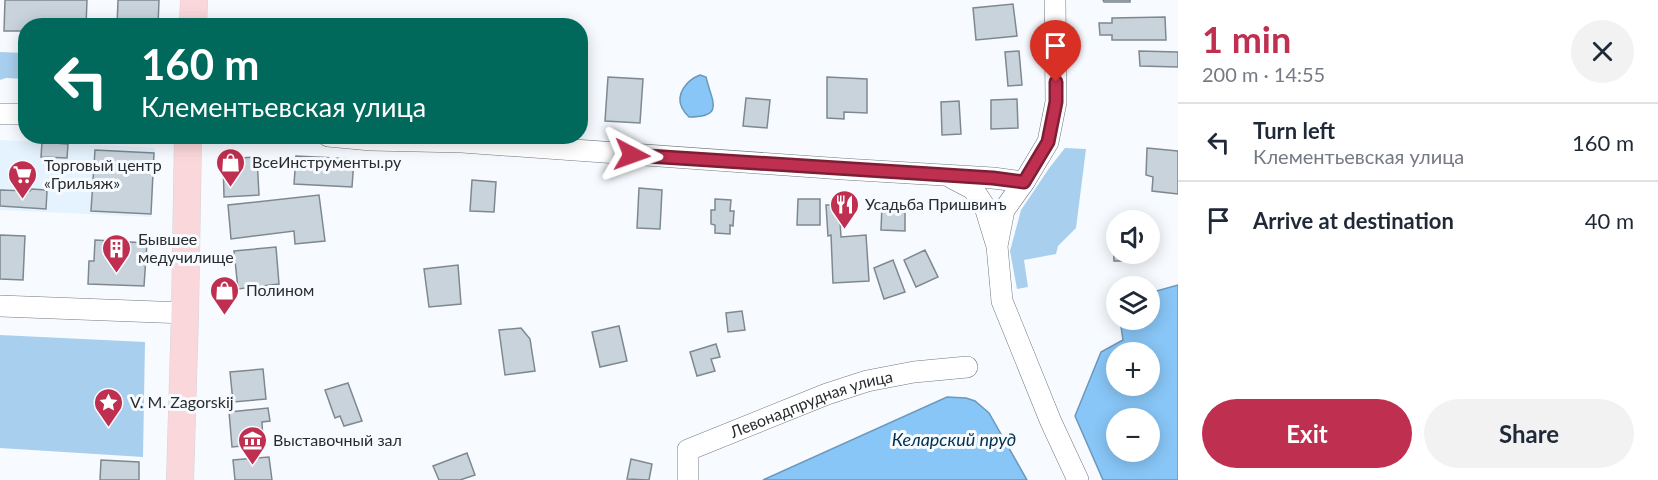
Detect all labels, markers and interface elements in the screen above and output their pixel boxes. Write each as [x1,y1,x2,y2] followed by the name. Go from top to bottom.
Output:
[1202,17,1291,61] text: 1 min
[1030,20,1081,82] pin
[1571,20,1634,83] button: close
[1039,29,1072,62] icon: arrive
[141,39,259,89] text: 160 m
[42,42,120,120] icon: left
[1202,62,1325,86] text: 200 m · 14:55
[141,90,426,123] text: Клементьевская улица
[1253,117,1335,144] text: Turn left
[600,123,664,187] position arrow
[1202,126,1235,159] icon: left
[1572,129,1634,156] text: 160 m
[1253,144,1464,168] text: Клементьевская улица
[215,146,247,188] shop icon: ВсеИнструменты.ру
[252,152,402,171] place label: ВсеИнструменты.ру
[44,155,162,192] place label: Торговый центр «Грильяж»
[7,158,39,200] supermarket icon: Торговый центр «Грильяж»
[828,188,860,230] restaurant icon: Усадьба Пришвинъ
[865,194,1007,213] place label: Усадьба Пришвинъ
[1202,204,1235,237] icon: arrive
[1253,207,1454,234] text: Arrive at destination
[1585,207,1634,234] text: 40 m
[1106,210,1160,462] map controls
[1106,210,1160,264] button: sound
[138,229,234,266] place label: Бывшее медучилище
[101,232,133,274] building icon: Бывшее медучилище
[209,274,241,316] shop icon: Полином
[1106,276,1160,330] button: layers
[246,280,314,299] place label: Полином
[1106,342,1160,396] button: +
[726,366,894,441] street label: Левонадпрудная улица
[93,386,125,428] place icon: V. M. Zagorskij
[130,392,234,411] place label: V. M. Zagorskij
[1202,399,1412,468] button: Exit
[1424,399,1634,468] button: Share
[1106,408,1160,462] button: −
[236,424,268,466] museum icon: Выставочный зал
[892,428,1016,450] water label: Келарский пруд
[273,430,402,449] place label: Выставочный зал

